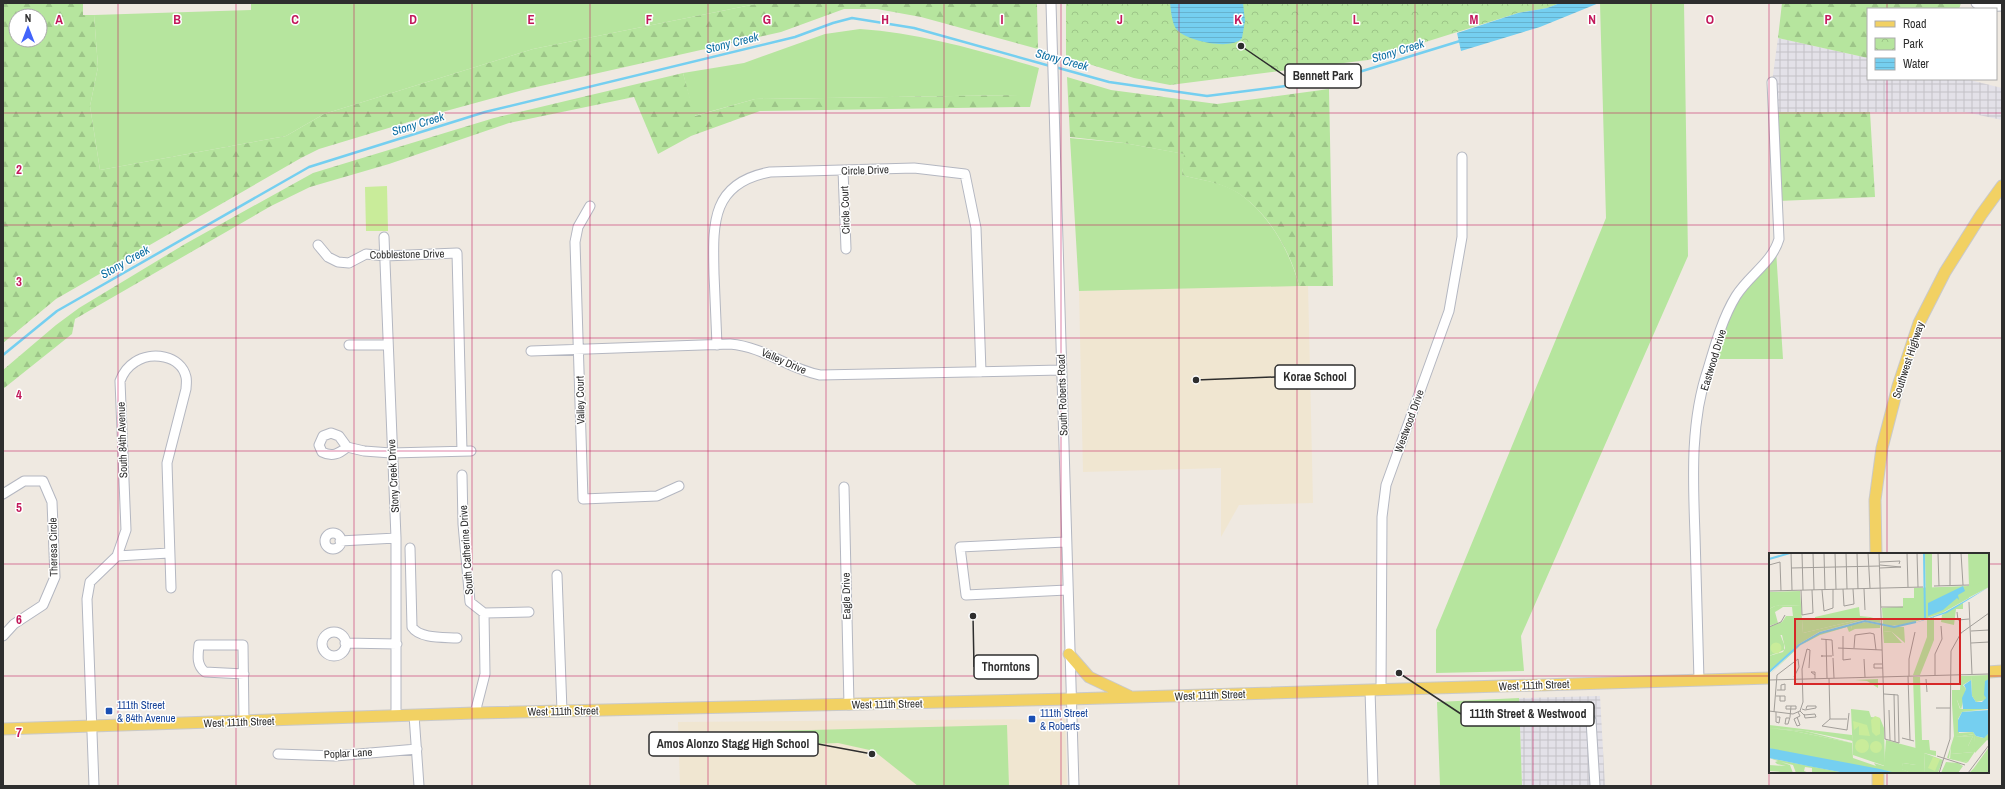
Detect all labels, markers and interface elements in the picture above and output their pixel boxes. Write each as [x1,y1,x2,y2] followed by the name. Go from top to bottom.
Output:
[8,8,48,48] north arrow
[1867,8,1997,80] legend
[25,11,31,25] text: N
[55,11,63,28] text: A
[173,11,181,28] text: B
[291,11,299,28] text: C
[409,11,417,28] text: D
[527,11,535,28] text: E
[646,11,653,28] text: F
[763,11,771,28] text: G
[881,11,889,28] text: H
[1001,11,1004,28] text: I
[1117,11,1123,28] text: J
[1234,11,1242,28] text: K
[1353,11,1360,28] text: L
[1470,11,1479,28] text: M
[1588,11,1596,28] text: N
[1706,11,1714,28] text: O
[1824,11,1832,28] text: P
[1903,16,1927,32] text: Road
[704,28,761,57] water label: Stony Creek
[1370,35,1427,67] water label: Stony Creek
[1903,36,1923,52] text: Park
[1034,45,1091,75] water label: Stony Creek
[1903,56,1930,72] text: Water
[1285,64,1361,88] callout: Bennett Park
[1293,68,1354,84] text: Bennett Park
[390,108,447,140] water label: Stony Creek
[16,161,22,178] text: 2
[841,162,889,178] street label: Circle Drive
[837,185,853,234] street label: Circle Court
[98,241,153,282] water label: Stony Creek
[370,246,444,262] street label: Cobblestone Drive
[16,273,22,290] text: 3
[1889,319,1927,400] street label: Southwest Highway
[1697,328,1729,392] street label: Eastwood Drive
[759,345,809,377] street label: Valley Drive
[1054,354,1070,436] street label: South Roberts Road
[1275,365,1355,389] callout: Korae School
[1283,369,1347,385] text: Korae School
[573,375,587,424] street label: Valley Court
[16,386,22,403] text: 4
[1391,388,1427,454] street label: Westwood Drive
[114,402,130,478] street label: South 84th Avenue
[384,439,402,513] street label: Stony Creek Drive
[16,499,22,516] text: 5
[456,505,476,595] street label: South Catherine Drive
[45,517,61,577] street label: Theresa Circle
[1769,553,1989,773] inset map
[839,572,853,620] street label: Eagle Drive
[16,611,22,628] text: 6
[974,655,1038,679] callout: Thorntons
[982,659,1031,675] text: Thorntons
[1498,677,1570,693] street label: West 111th Street
[1174,687,1246,703] street label: West 111th Street
[852,696,923,712] street label: West 111th Street
[117,698,176,725] place label: 111th Street & 84th Avenue
[1461,702,1594,726] callout: 111th Street & Westwood
[528,703,599,719] street label: West 111th Street
[104,706,114,716] marker: 111th Street & 84th Avenue
[1040,706,1088,733] place label: 111th Street & Roberts
[1470,706,1586,722] text: 111th Street & Westwood
[203,714,275,730] street label: West 111th Street
[1027,714,1037,724] marker: 111th Street & Roberts
[16,724,22,741] text: 7
[649,732,818,756] callout: Amos Alonzo Stagg High School
[657,736,810,752] text: Amos Alonzo Stagg High School
[323,745,373,761] street label: Poplar Lane

